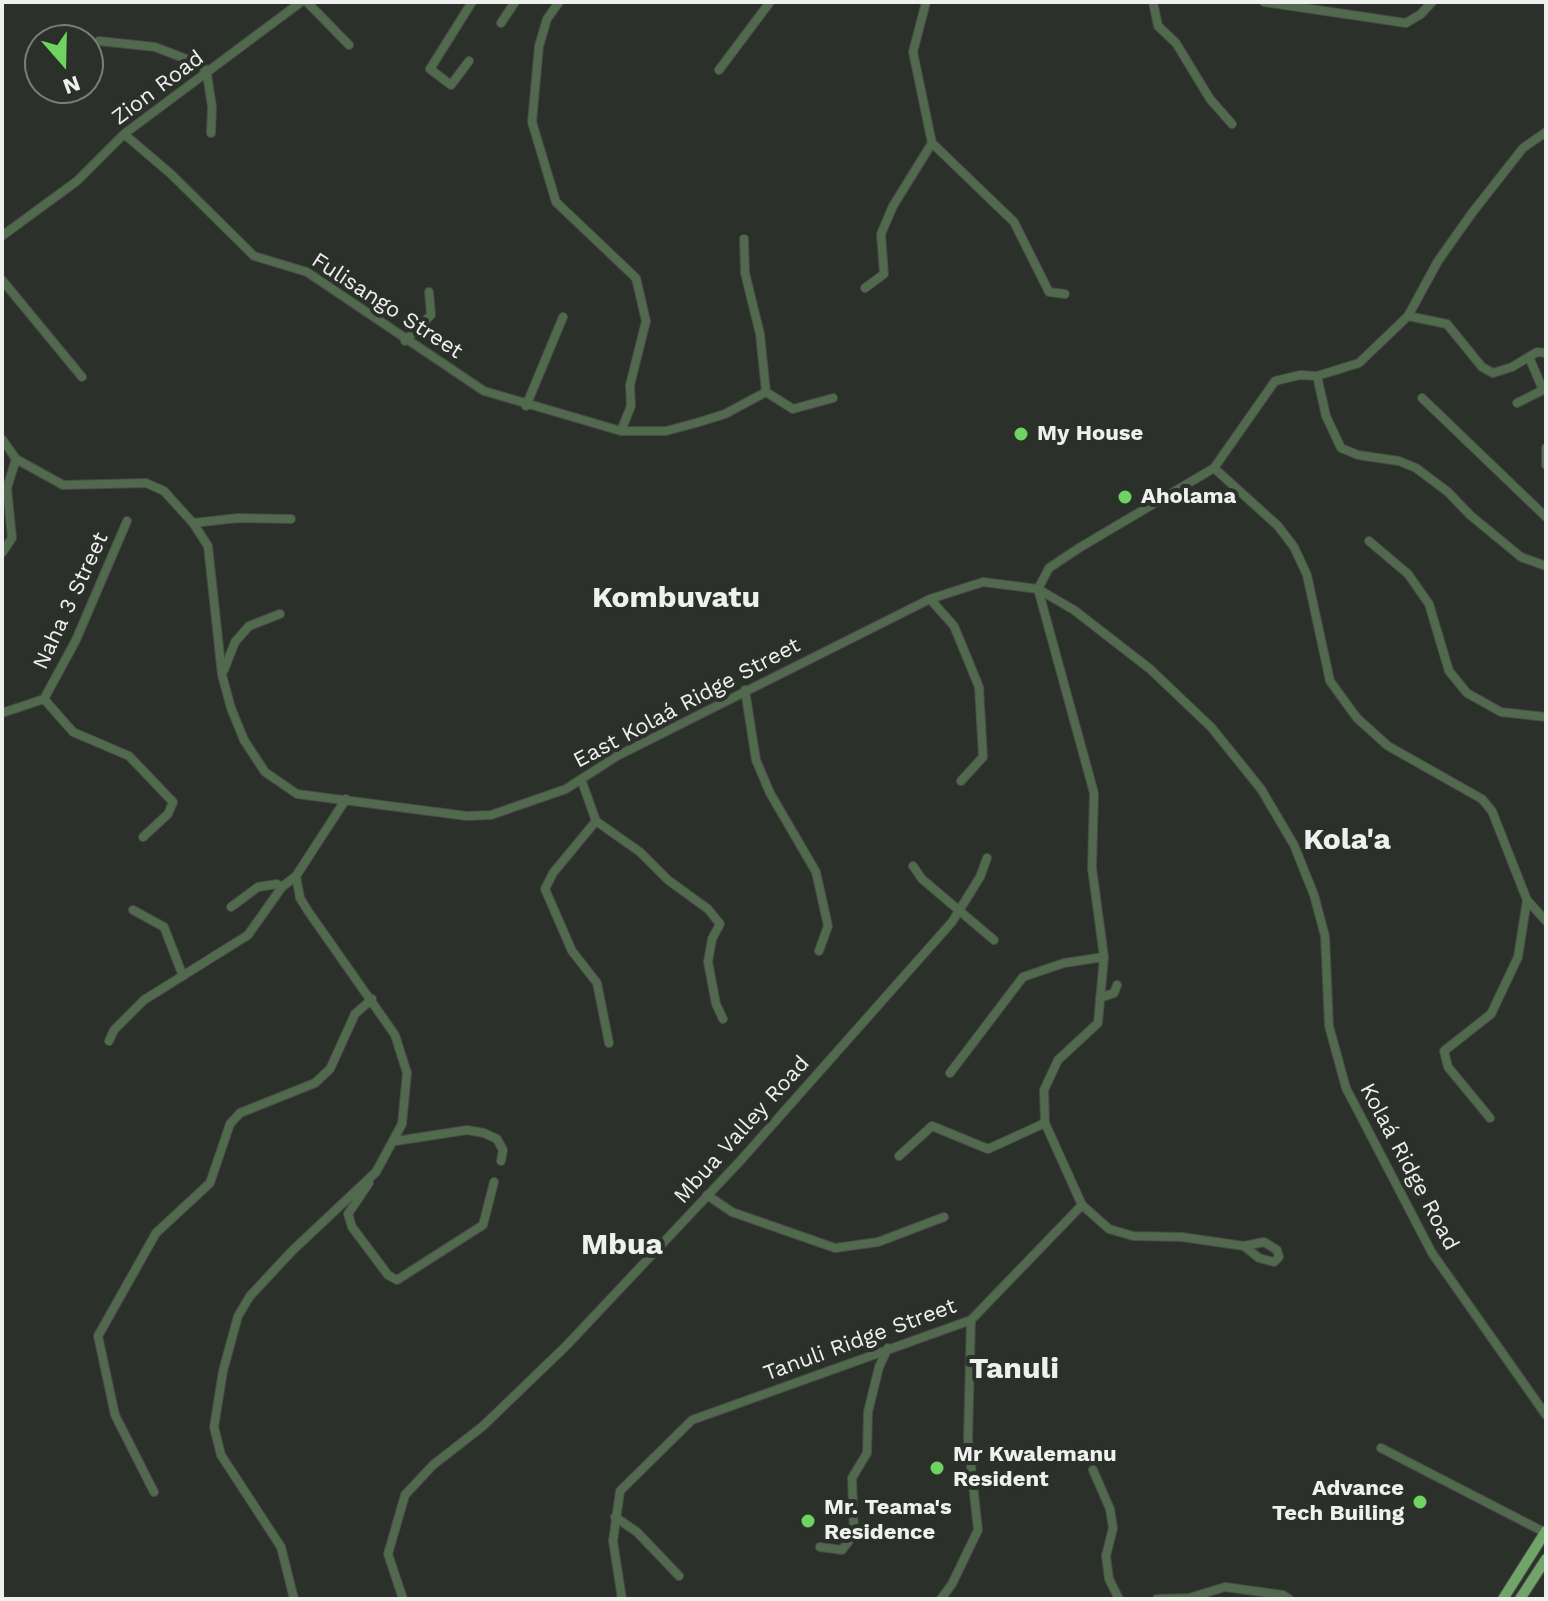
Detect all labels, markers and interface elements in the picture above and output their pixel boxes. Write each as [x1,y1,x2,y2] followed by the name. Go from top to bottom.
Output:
[24,24,104,104] north arrow
[107,45,209,131] street label: Zion Road
[60,71,84,100] text: N
[306,247,468,365] street label: Fulisango Street
[1037,421,1143,447] place label: My House
[1012,425,1030,443] marker: My House
[1141,484,1236,510] place label: Aholama
[1116,488,1134,506] marker: Aholama
[28,528,114,674] street label: Naha 3 Street
[592,580,760,616] district label: Kombuvatu
[569,632,805,774] street label: East Kolaá Ridge Street
[1303,822,1391,858] district label: Kola'a
[669,1051,815,1209] street label: Mbua Valley Road
[1354,1079,1464,1255] street label: Kolaá Ridge Road
[581,1227,663,1263] district label: Mbua
[760,1293,960,1387] street label: Tanuli Ridge Street
[969,1351,1059,1387] district label: Tanuli
[953,1442,1117,1494] place label: Mr Kwalemanu Resident
[928,1459,946,1477] marker: Mr Kwalemanu Resident
[1272,1476,1404,1528] place label: Advance Tech Builing
[1411,1493,1429,1511] marker: Advance Tech Builing
[824,1495,952,1546] place label: Mr. Teama's Residence
[799,1512,817,1530] marker: Mr. Teama's Residence

